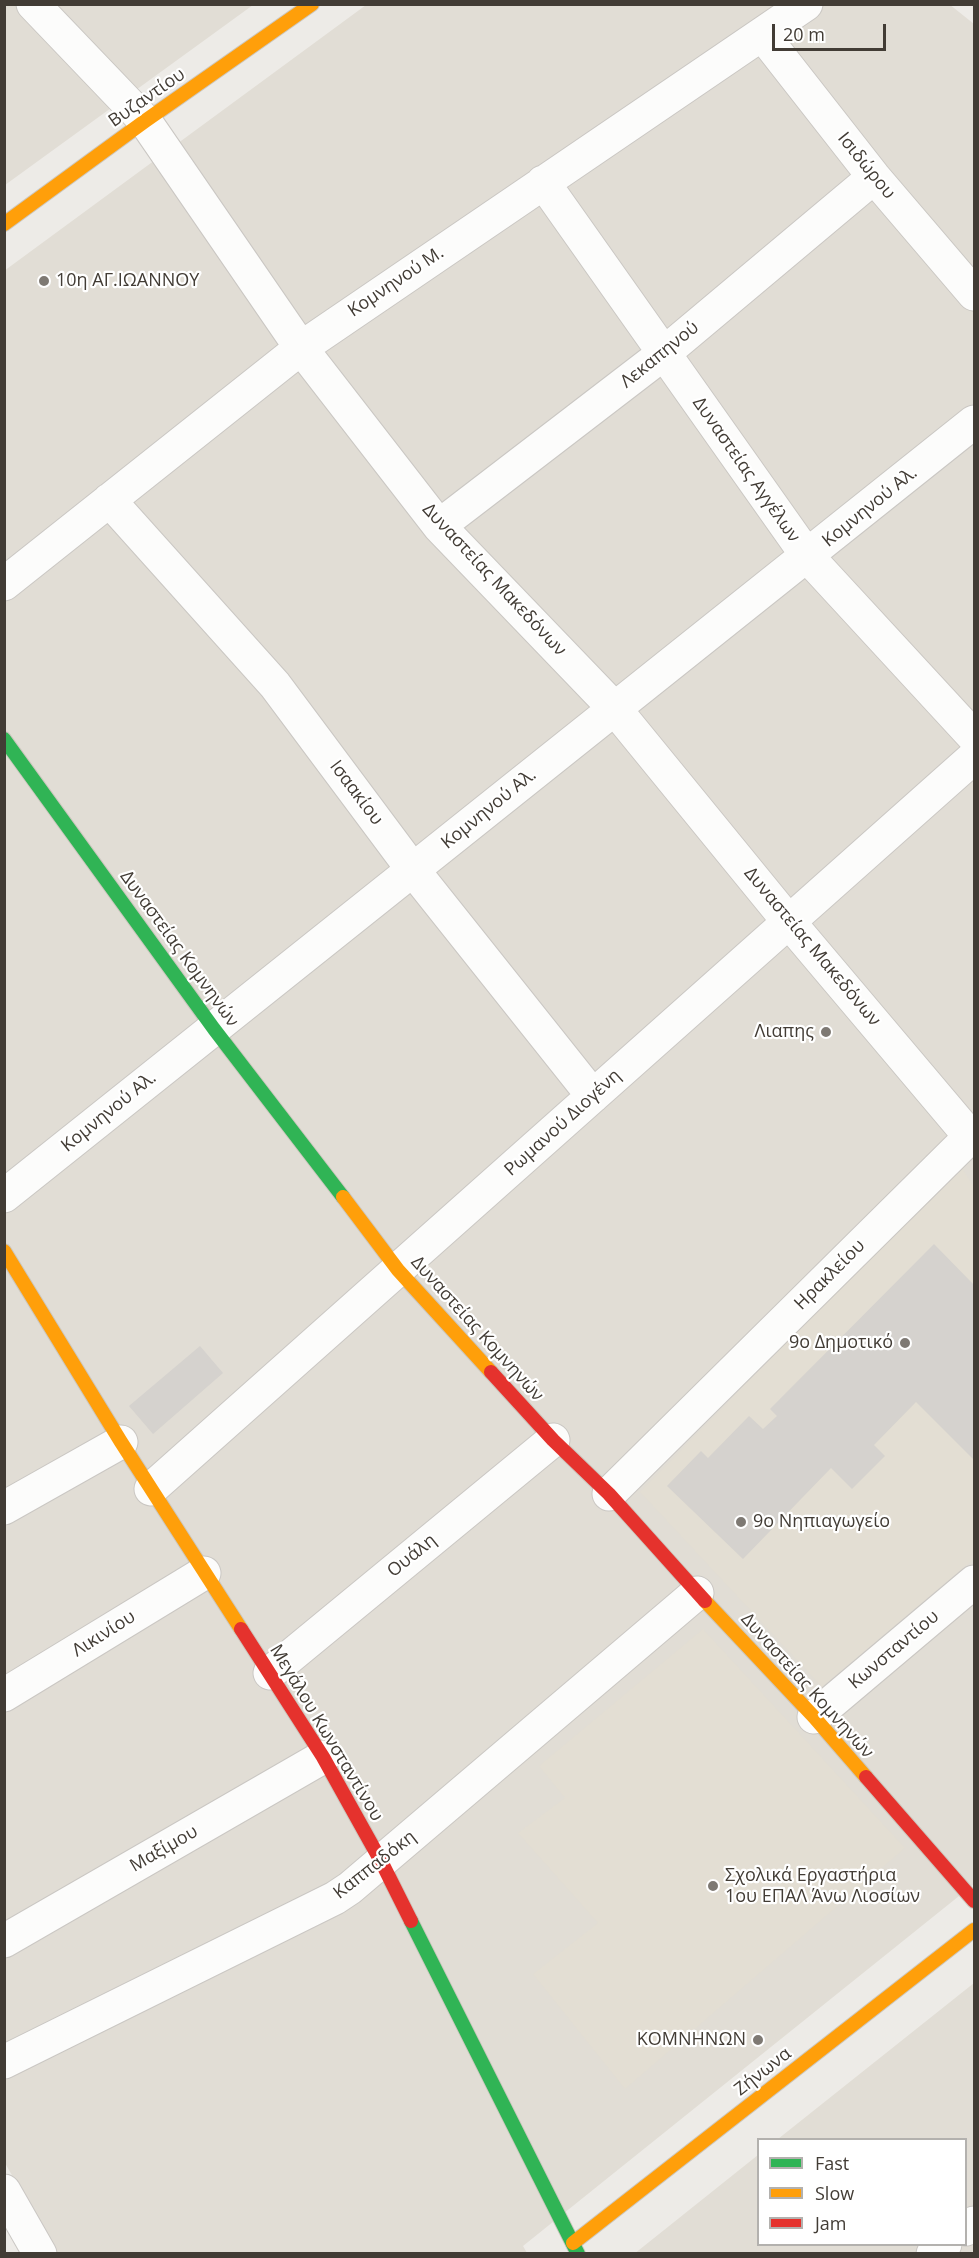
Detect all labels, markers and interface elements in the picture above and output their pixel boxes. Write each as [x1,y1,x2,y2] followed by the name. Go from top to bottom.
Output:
[775,12,889,50] scale bar
[783,22,825,46] text: 20 m
[105,64,189,132] street label: Βυζαντίου
[833,128,899,204] street label: Ισιδώρου
[344,242,448,322] street label: Κομνηνού Μ.
[56,270,199,292] place label: 10η ΑΓ.ΙΩΑΝΝΟΥ
[37,274,51,288] marker: 10η ΑΓ.ΙΩΑΝΝΟΥ
[617,317,703,393] street label: Λεκαπηνού
[688,393,804,547] street label: Δυναστείας Αγγέλων
[818,462,922,552] street label: Κομνηνού Αλ.
[418,499,570,661] street label: Δυναστείας Μακεδόνων
[325,756,387,830] street label: Ισαακίου
[437,764,541,854] street label: Κομνηνού Αλ.
[739,863,885,1031] street label: Δυναστείας Μακεδόνων
[115,867,243,1031] street label: Δυναστείας Κομνηνών
[755,1021,814,1043] place label: Λιαπης
[819,1025,833,1039] marker: Λιαπης
[500,1065,626,1181] street label: Ρωμανού Διογένη
[57,1067,161,1157] street label: Κομνηνού Αλ.
[790,1235,870,1315] street label: Ηρακλείου
[406,1252,548,1406] street label: Δυναστείας Κομνηνών
[789,1332,893,1354] place label: 9ο Δημοτικό
[898,1336,912,1350] marker: 9ο Δημοτικό
[753,1511,890,1533] place label: 9ο Νηπιαγωγείο
[734,1515,748,1529] marker: 9ο Νηπιαγωγείο
[383,1530,441,1582] street label: Ουάλη
[69,1606,139,1662] street label: Λικινίου
[844,1606,944,1694] street label: Κωνσταντίου
[736,1609,878,1763] street label: Δυναστείας Κομνηνών
[265,1641,387,1825] street label: Μεγάλου Κωνσταντίνου
[126,1821,202,1877] street label: Μαξίμου
[330,1826,420,1904] street label: Καππαδόκη
[725,1865,920,1908] place label: Σχολικά Εργαστήρια 1ου ΕΠΑΛ Άνω Λιοσίων
[706,1879,720,1893] marker: Σχολικά Εργαστήρια 1ου ΕΠΑΛ Άνω Λιοσίων
[637,2029,746,2051] place label: ΚΟΜΝΗΝΩΝ
[751,2033,765,2047] marker: ΚΟΜΝΗΝΩΝ
[730,2043,796,2101] street label: Ζήνωνα
[757,2138,967,2246] legend
[815,2151,849,2175] text: Fast
[815,2181,854,2205] text: Slow
[815,2211,847,2235] text: Jam

